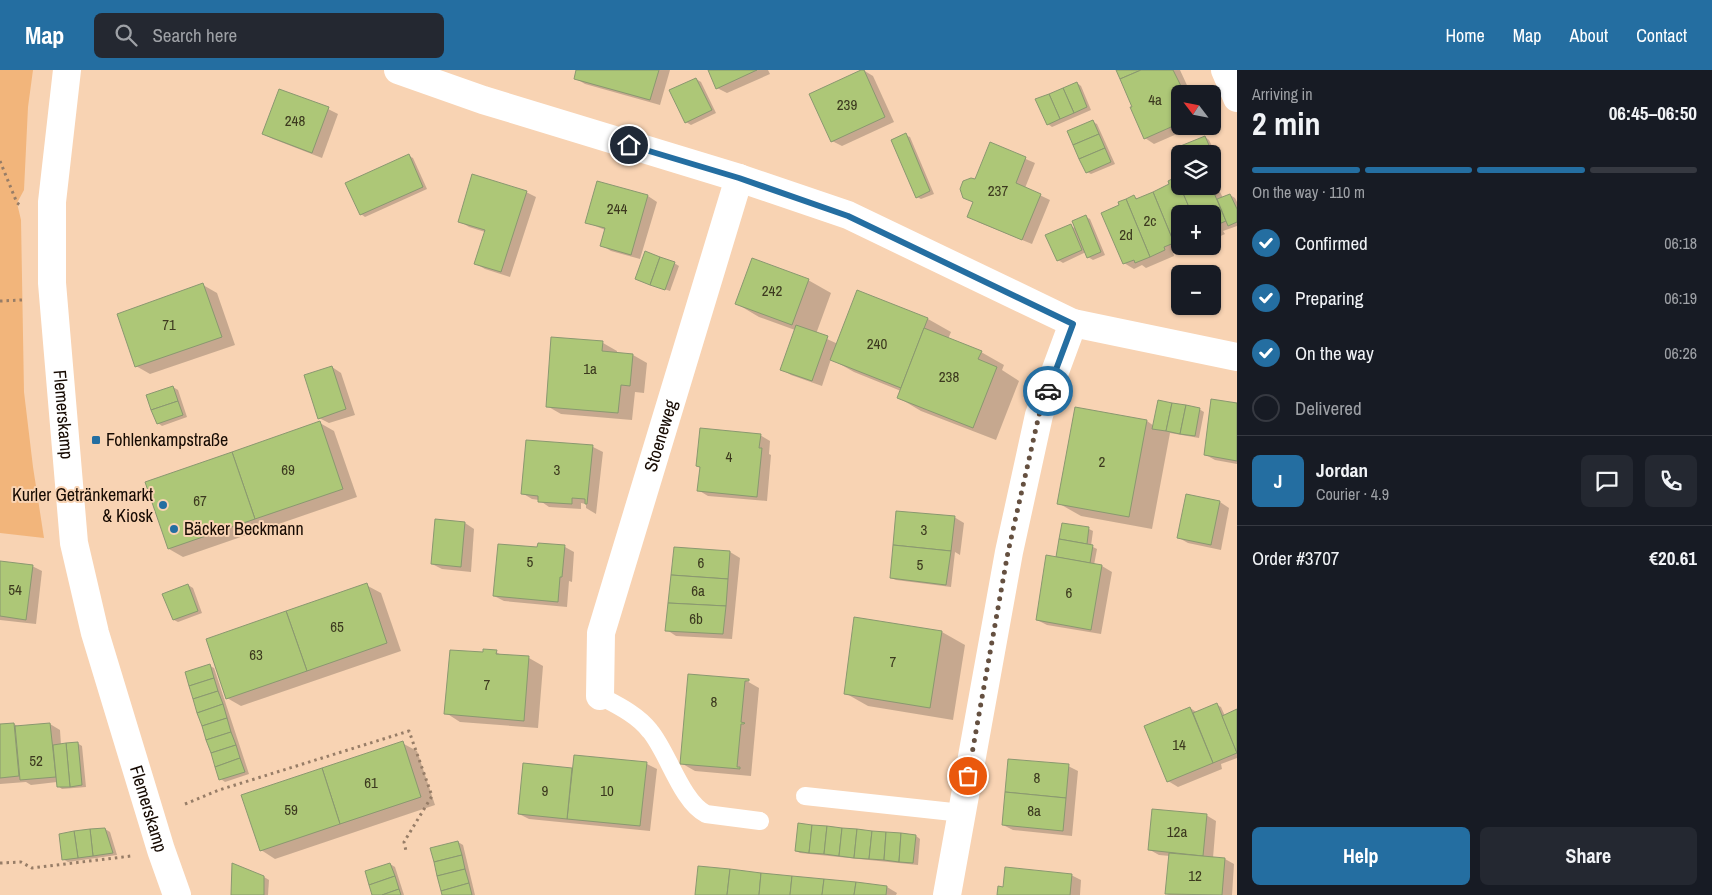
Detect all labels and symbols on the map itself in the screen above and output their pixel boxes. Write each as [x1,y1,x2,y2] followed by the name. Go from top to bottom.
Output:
[1171,85,1221,135] north arrow
[1148,89,1162,110] house number: 4a
[837,94,857,115] house number: 239
[285,110,305,131] house number: 248
[608,124,650,166] pin
[988,180,1008,201] house number: 237
[607,198,627,219] house number: 244
[1144,210,1157,231] house number: 2c
[1119,224,1133,245] house number: 2d
[762,280,782,301] house number: 242
[162,314,176,335] house number: 71
[867,333,887,354] house number: 240
[583,358,597,379] house number: 1a
[939,366,959,387] house number: 238
[1023,366,1073,416] courier
[47,369,80,460] street label: Flemerskamp
[638,396,683,475] street label: Stoeneweg
[106,427,228,452] place label: Fohlenkampstraße
[90,434,102,446] marker: Fohlenkampstraße
[726,446,733,467] house number: 4
[1099,451,1106,472] house number: 2
[281,459,295,480] house number: 69
[554,459,561,480] house number: 3
[12,482,154,528] place label: Kurler Getränkemarkt & Kiosk
[193,490,207,511] house number: 67
[157,499,169,511] marker: Kurler Getränkemarkt & Kiosk
[184,516,304,541] place label: Bäcker Beckmann
[921,519,928,540] house number: 3
[168,523,180,535] marker: Bäcker Beckmann
[527,551,534,572] house number: 5
[698,552,705,573] house number: 6
[917,554,924,575] house number: 5
[8,579,22,600] house number: 54
[691,580,705,601] house number: 6a
[1066,582,1073,603] house number: 6
[689,608,703,629] house number: 6b
[330,616,344,637] house number: 65
[249,644,263,665] house number: 63
[890,651,897,672] house number: 7
[484,674,491,695] house number: 7
[711,691,718,712] house number: 8
[1172,734,1186,755] house number: 14
[29,750,43,771] house number: 52
[947,755,989,797] pin
[124,762,174,855] street label: Flemerskamp
[1034,767,1041,788] house number: 8
[364,772,378,793] house number: 61
[542,780,549,801] house number: 9
[600,780,614,801] house number: 10
[284,799,298,820] house number: 59
[1027,800,1041,821] house number: 8a
[1167,821,1187,842] house number: 12a
[1188,865,1202,886] house number: 12

